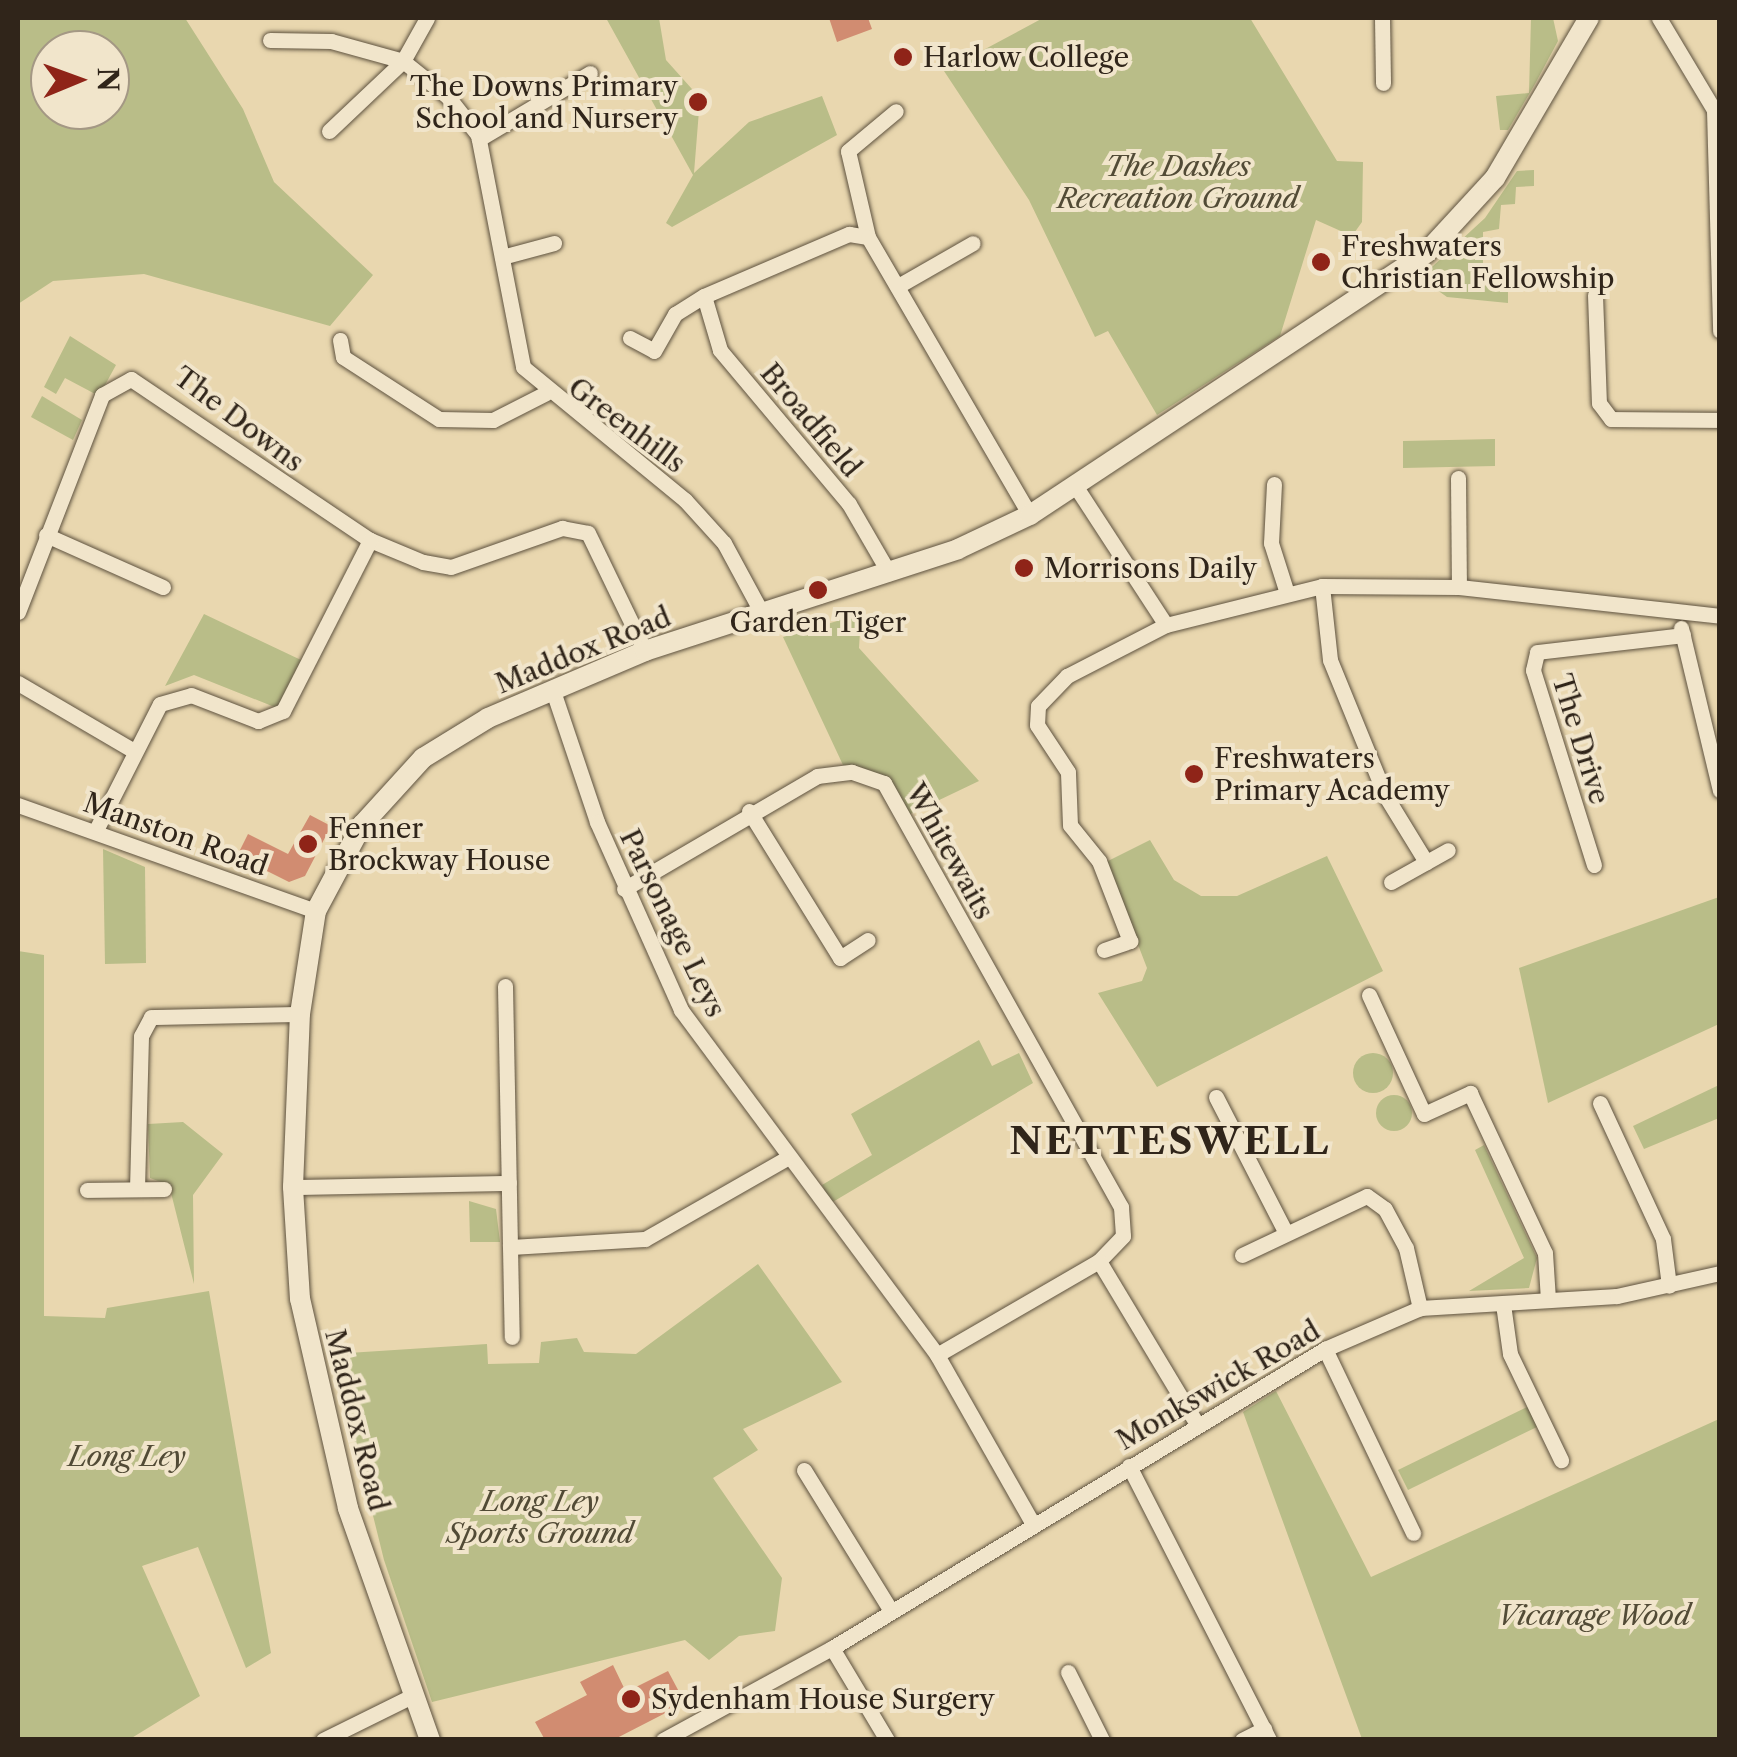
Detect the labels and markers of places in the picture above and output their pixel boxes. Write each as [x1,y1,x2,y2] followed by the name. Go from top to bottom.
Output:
[923,40,1130,74] place label: Harlow College
[892,46,914,68] marker: Harlow College
[410,69,678,135] place label: The Downs Primary School and Nursery
[687,91,709,113] marker: The Downs Primary School and Nursery
[1341,229,1614,295] place label: Freshwaters Christian Fellowship
[1310,251,1332,273] marker: Freshwaters Christian Fellowship
[1044,551,1257,585] place label: Morrisons Daily
[1013,557,1035,579] marker: Morrisons Daily
[807,579,829,601] marker: Garden Tiger
[729,605,907,639] place label: Garden Tiger
[1214,741,1452,807] place label: Freshwaters Primary Academy
[1183,763,1205,785] marker: Freshwaters Primary Academy
[328,811,551,877] place label: Fenner Brockway House
[297,833,319,855] marker: Fenner Brockway House
[651,1682,995,1716] place label: Sydenham House Surgery
[620,1688,642,1710] marker: Sydenham House Surgery

